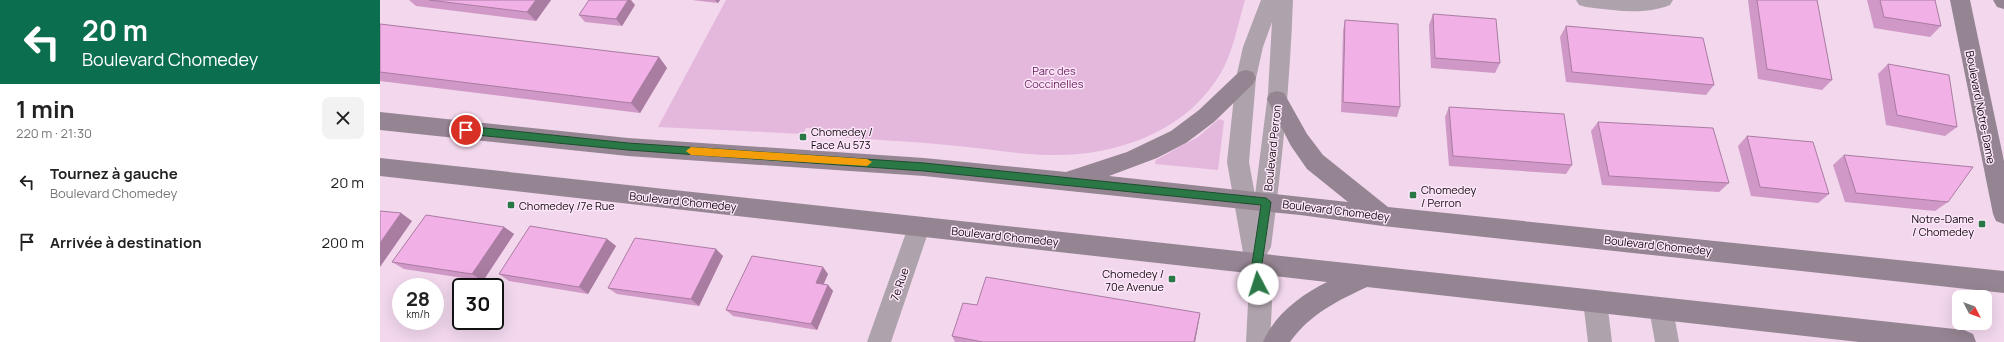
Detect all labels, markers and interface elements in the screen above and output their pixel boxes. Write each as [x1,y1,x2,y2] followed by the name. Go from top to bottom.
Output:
[82,11,148,49] text: 20 m
[16,16,68,68] icon: left
[82,47,258,71] text: Boulevard Chomedey
[1963,49,1999,165] street label: Boulevard Notre-Dame
[1024,63,1084,91] park label: Parc des Coccinelles
[16,92,75,125] text: 1 min
[322,97,364,139] button: close
[1260,104,1284,192] street label: Boulevard Perron
[449,113,483,147] pin
[455,119,477,141] icon: arrive
[16,124,92,142] text: 220 m · 21:30
[811,124,873,152] place label: Chomedey / Face Au 573
[798,132,808,142] marker: Chomedey / Face Au 573
[50,163,178,184] text: Tournez à gauche
[16,171,38,193] icon: left
[331,172,364,193] text: 20 m
[1421,182,1476,210] place label: Chomedey / Perron
[50,184,177,202] text: Boulevard Chomedey
[629,188,738,214] street label: Boulevard Chomedey
[1408,190,1418,200] marker: Chomedey / Perron
[1282,196,1391,224] street label: Boulevard Chomedey
[519,198,615,213] place label: Chomedey /7e Rue
[506,200,516,210] marker: Chomedey /7e Rue
[1911,211,1975,239] place label: Notre-Dame / Chomedey
[1977,219,1987,229] marker: Notre-Dame / Chomedey
[951,223,1060,249] street label: Boulevard Chomedey
[16,231,38,253] icon: arrive
[50,232,202,253] text: Arrivée à destination
[321,232,364,253] text: 200 m
[1604,232,1713,258] street label: Boulevard Chomedey
[1237,263,1279,305] position arrow
[886,265,912,303] street label: 7e Rue
[1102,266,1165,294] place label: Chomedey / 70e Avenue
[1167,274,1177,284] marker: Chomedey / 70e Avenue
[452,278,504,330] speed limit sign: 30
[406,285,430,312] text: 28
[1952,290,1992,330] north arrow
[1952,290,1992,330] map controls
[406,307,430,321] text: km/h

